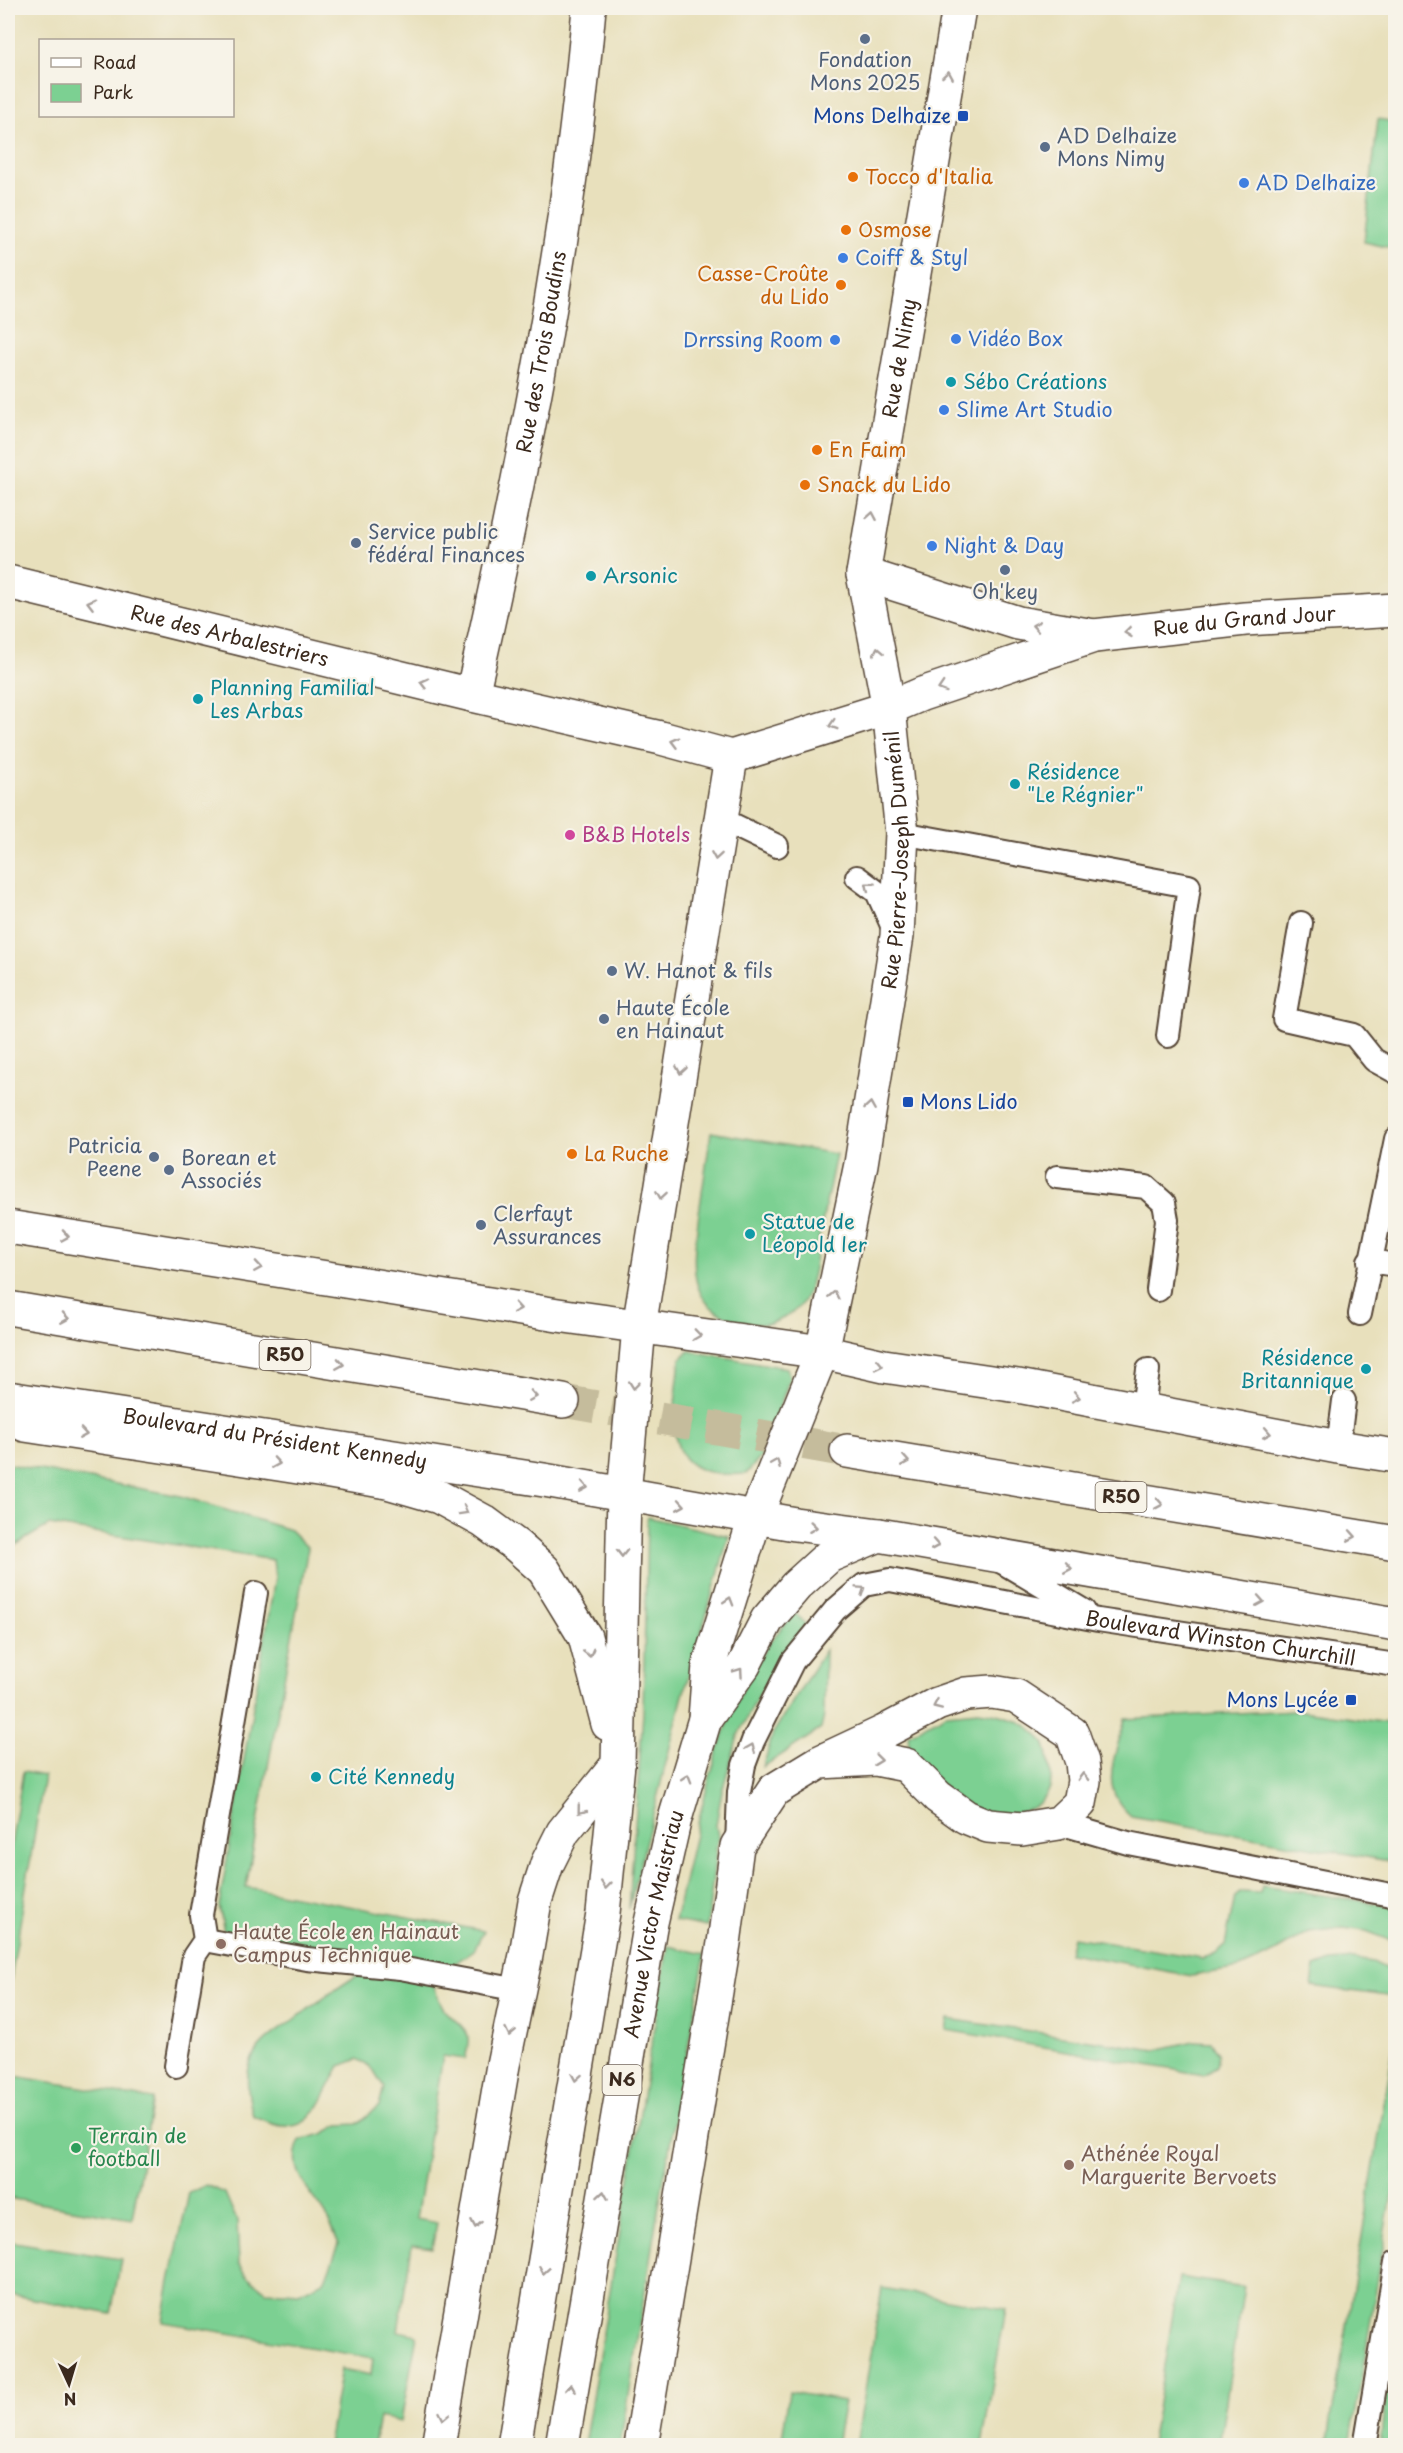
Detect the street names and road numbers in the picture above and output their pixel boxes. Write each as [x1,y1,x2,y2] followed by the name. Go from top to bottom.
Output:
[508,249,573,455] street label: Rue des Trois Boudins
[874,296,924,420] street label: Rue de Nimy
[128,596,332,674] street label: Rue des Arbalestriers
[1151,598,1337,643] street label: Rue du Grand Jour
[873,729,916,991] street label: Rue Pierre-Joseph Duménil
[260,1340,310,1370] road number: R50
[121,1400,429,1476] street label: Boulevard du Président Kennedy
[1096,1482,1146,1512] road number: R50
[1083,1602,1358,1673] street label: Boulevard Winston Churchill
[615,1806,691,2040] street label: Avenue Victor Maistriau
[602,2065,642,2095] road number: N6

